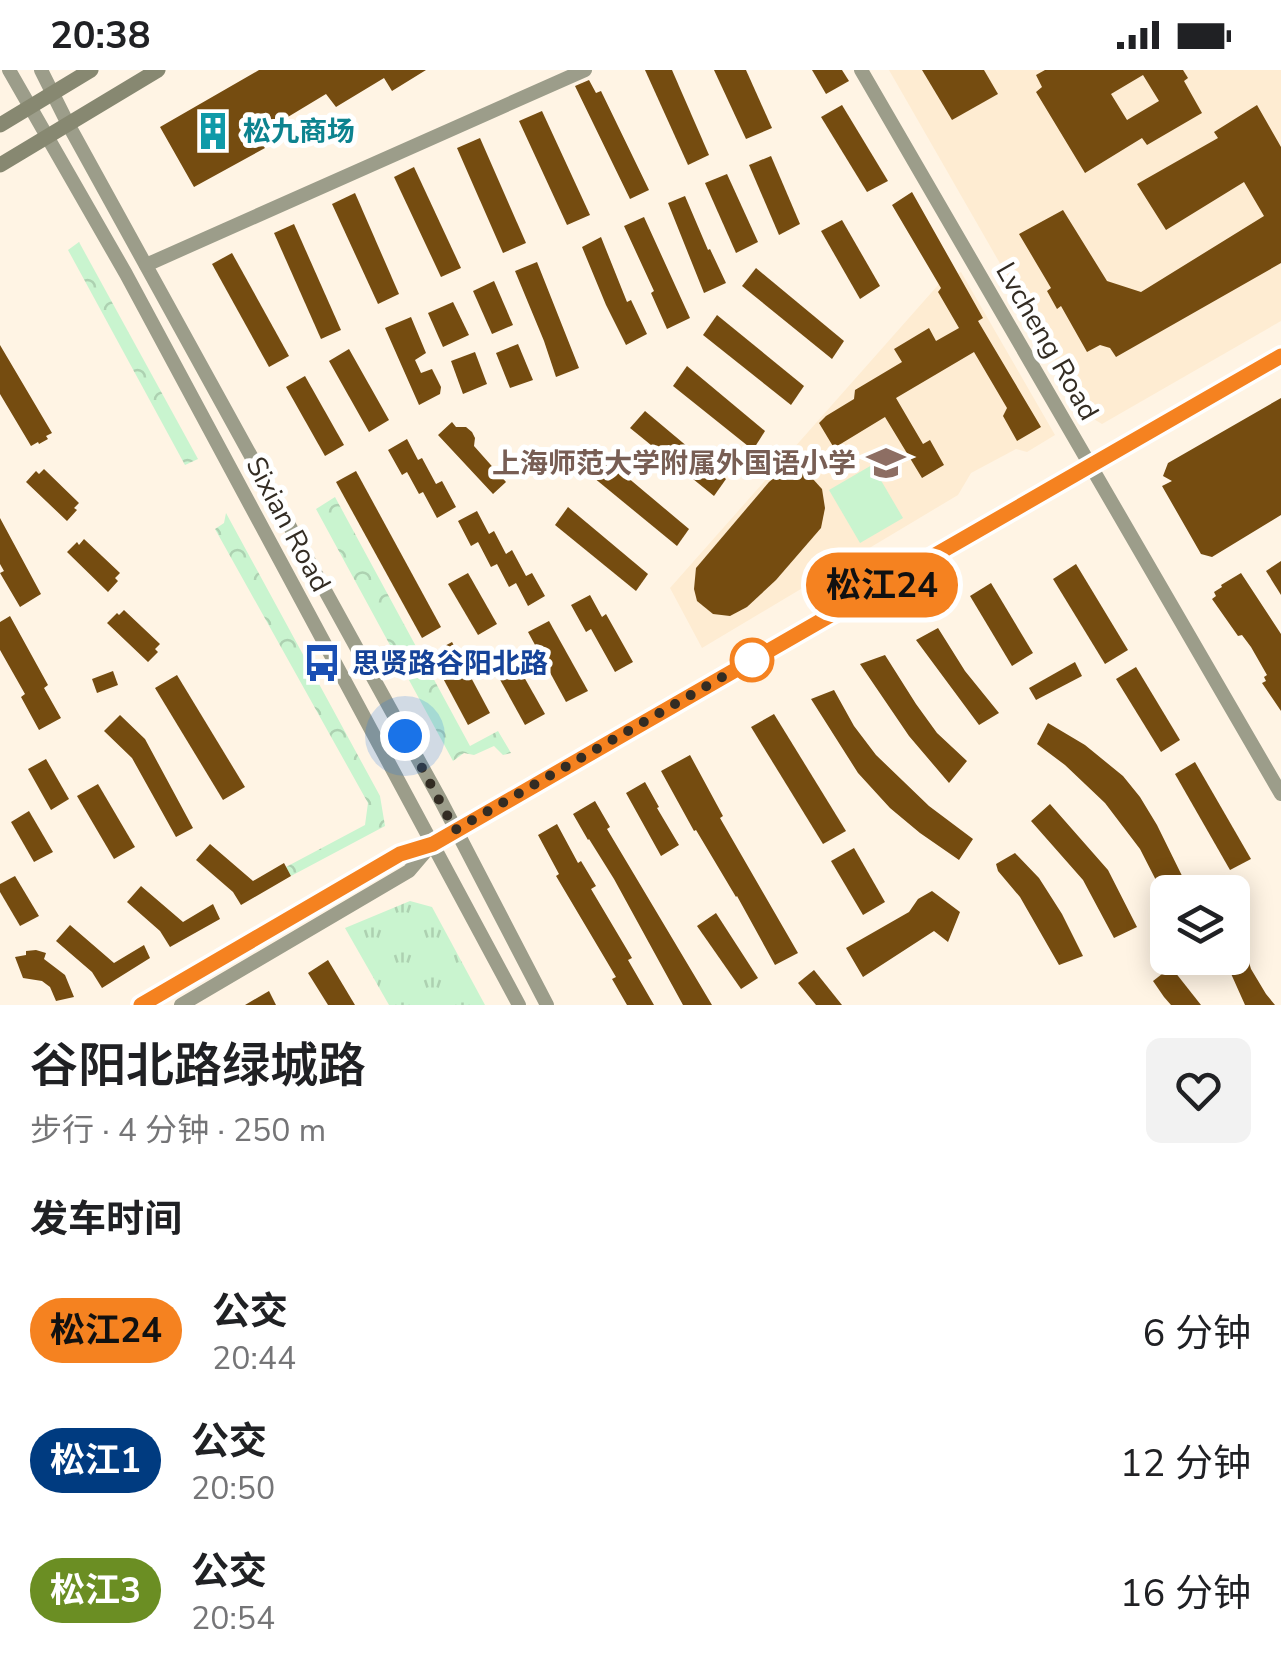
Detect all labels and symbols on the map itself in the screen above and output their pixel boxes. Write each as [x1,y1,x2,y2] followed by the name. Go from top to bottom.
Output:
[192,110,234,152] building icon: 松九商场
[243,113,355,151] place label: 松九商场
[987,256,1108,427] street label: Lvcheng Road
[865,442,907,484] school or university icon: 上海师范大学附属外国语小学
[492,445,856,483] place label: 上海师范大学附属外国语小学
[237,450,340,599] street label: Sixian Road
[812,552,952,618] line badge: 松江24
[731,639,773,681] unlabelled marker
[301,642,343,684] bus stop icon: 思贤路谷阳北路
[352,645,548,683] place label: 思贤路谷阳北路
[380,711,430,761] your location

